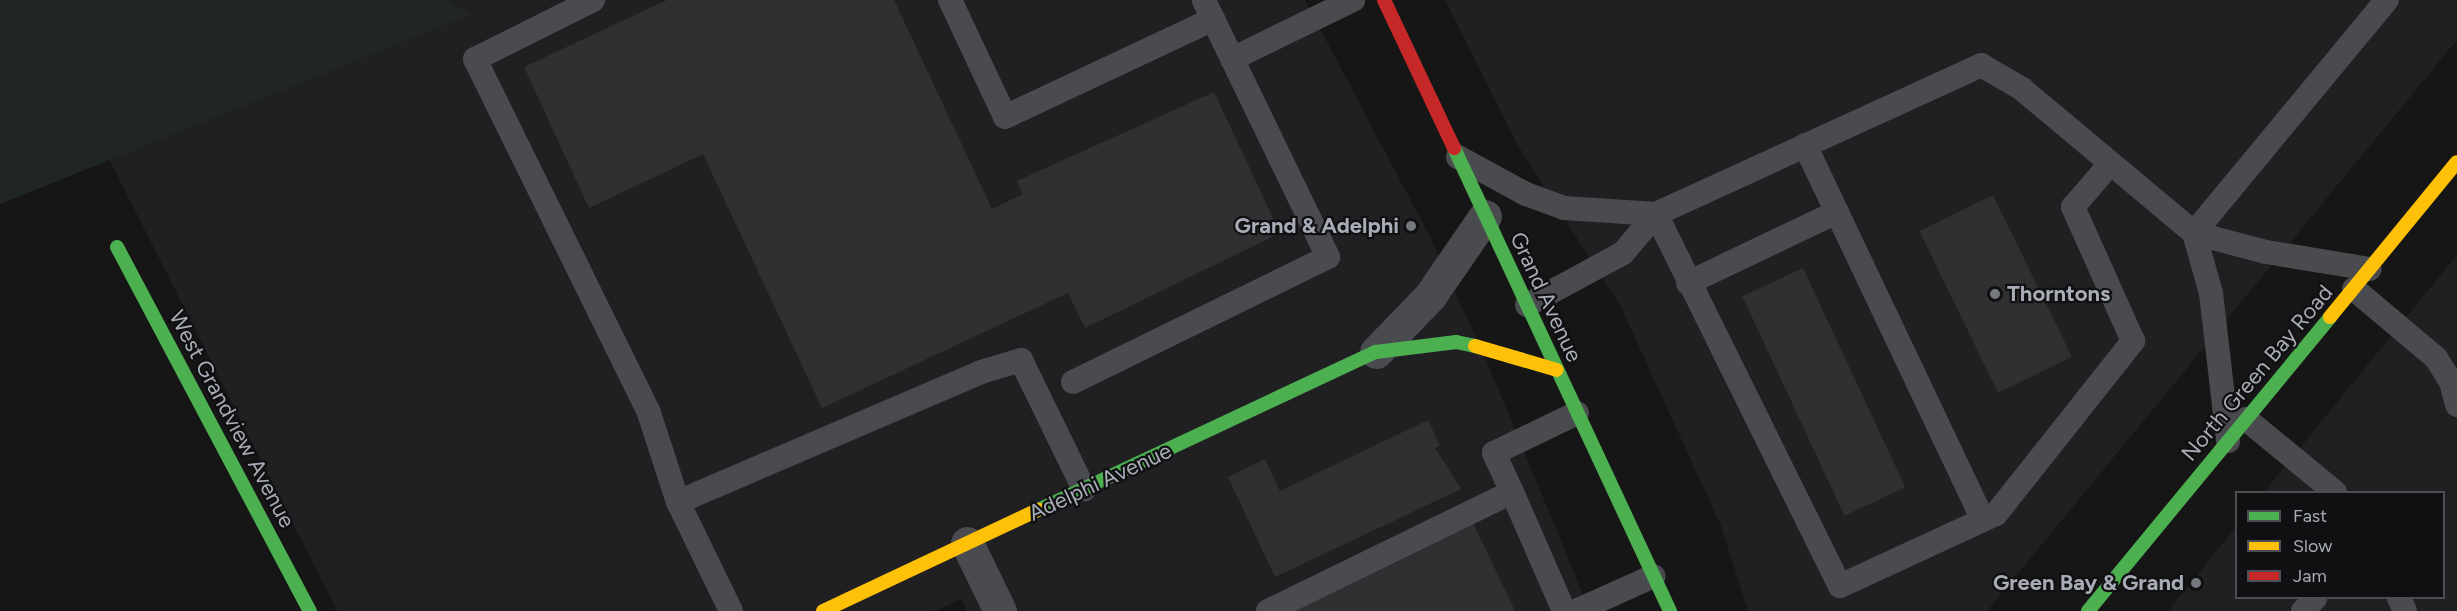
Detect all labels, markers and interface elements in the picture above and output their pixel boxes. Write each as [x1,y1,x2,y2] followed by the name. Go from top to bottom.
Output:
[1235,213,1399,239] place label: Grand & Adelphi
[1404,219,1418,233] marker: Grand & Adelphi
[1504,228,1588,366] street label: Grand Avenue
[2176,280,2338,466] street label: North Green Bay Road
[2007,281,2110,307] place label: Thorntons
[1988,287,2002,301] marker: Thorntons
[164,306,300,532] street label: West Grandview Avenue
[1024,437,1176,527] street label: Adelphi Avenue
[2235,491,2445,599] legend
[2293,505,2327,527] text: Fast
[2293,535,2332,557] text: Slow
[2293,565,2327,587] text: Jam
[1993,570,2184,596] place label: Green Bay & Grand
[2189,576,2203,590] marker: Green Bay & Grand

